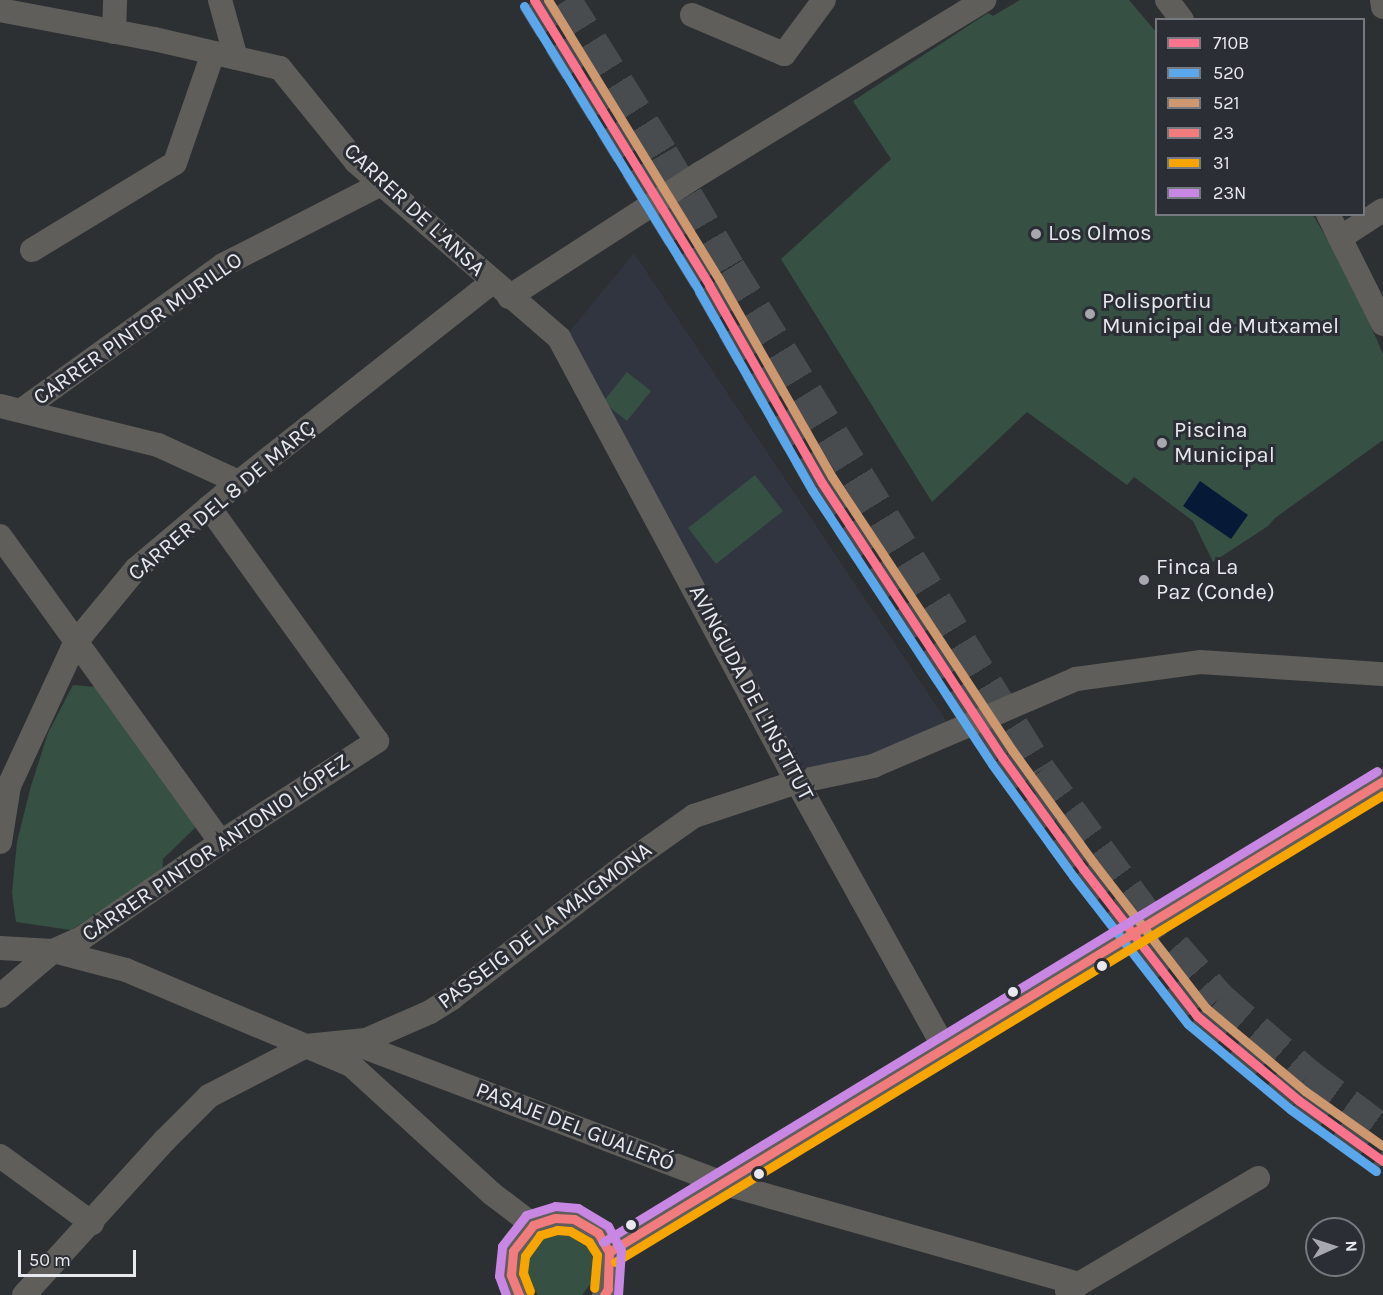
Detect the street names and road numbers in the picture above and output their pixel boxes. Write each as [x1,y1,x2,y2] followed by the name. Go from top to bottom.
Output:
[338,138,490,282] street label: CARRER DE L'ANSA
[29,247,247,411] street label: CARRER PINTOR MURILLO
[123,415,321,587] street label: CARRER DEL 8 DE MARÇ
[683,581,819,805] street label: AVINGUDA DE L'INSTITUT
[77,748,355,948] street label: CARRER PINTOR ANTONIO LÓPEZ
[433,837,657,1015] street label: PASSEIG DE LA MAIGMONA
[472,1077,678,1177] street label: PASAJE DEL GUALERÓ

